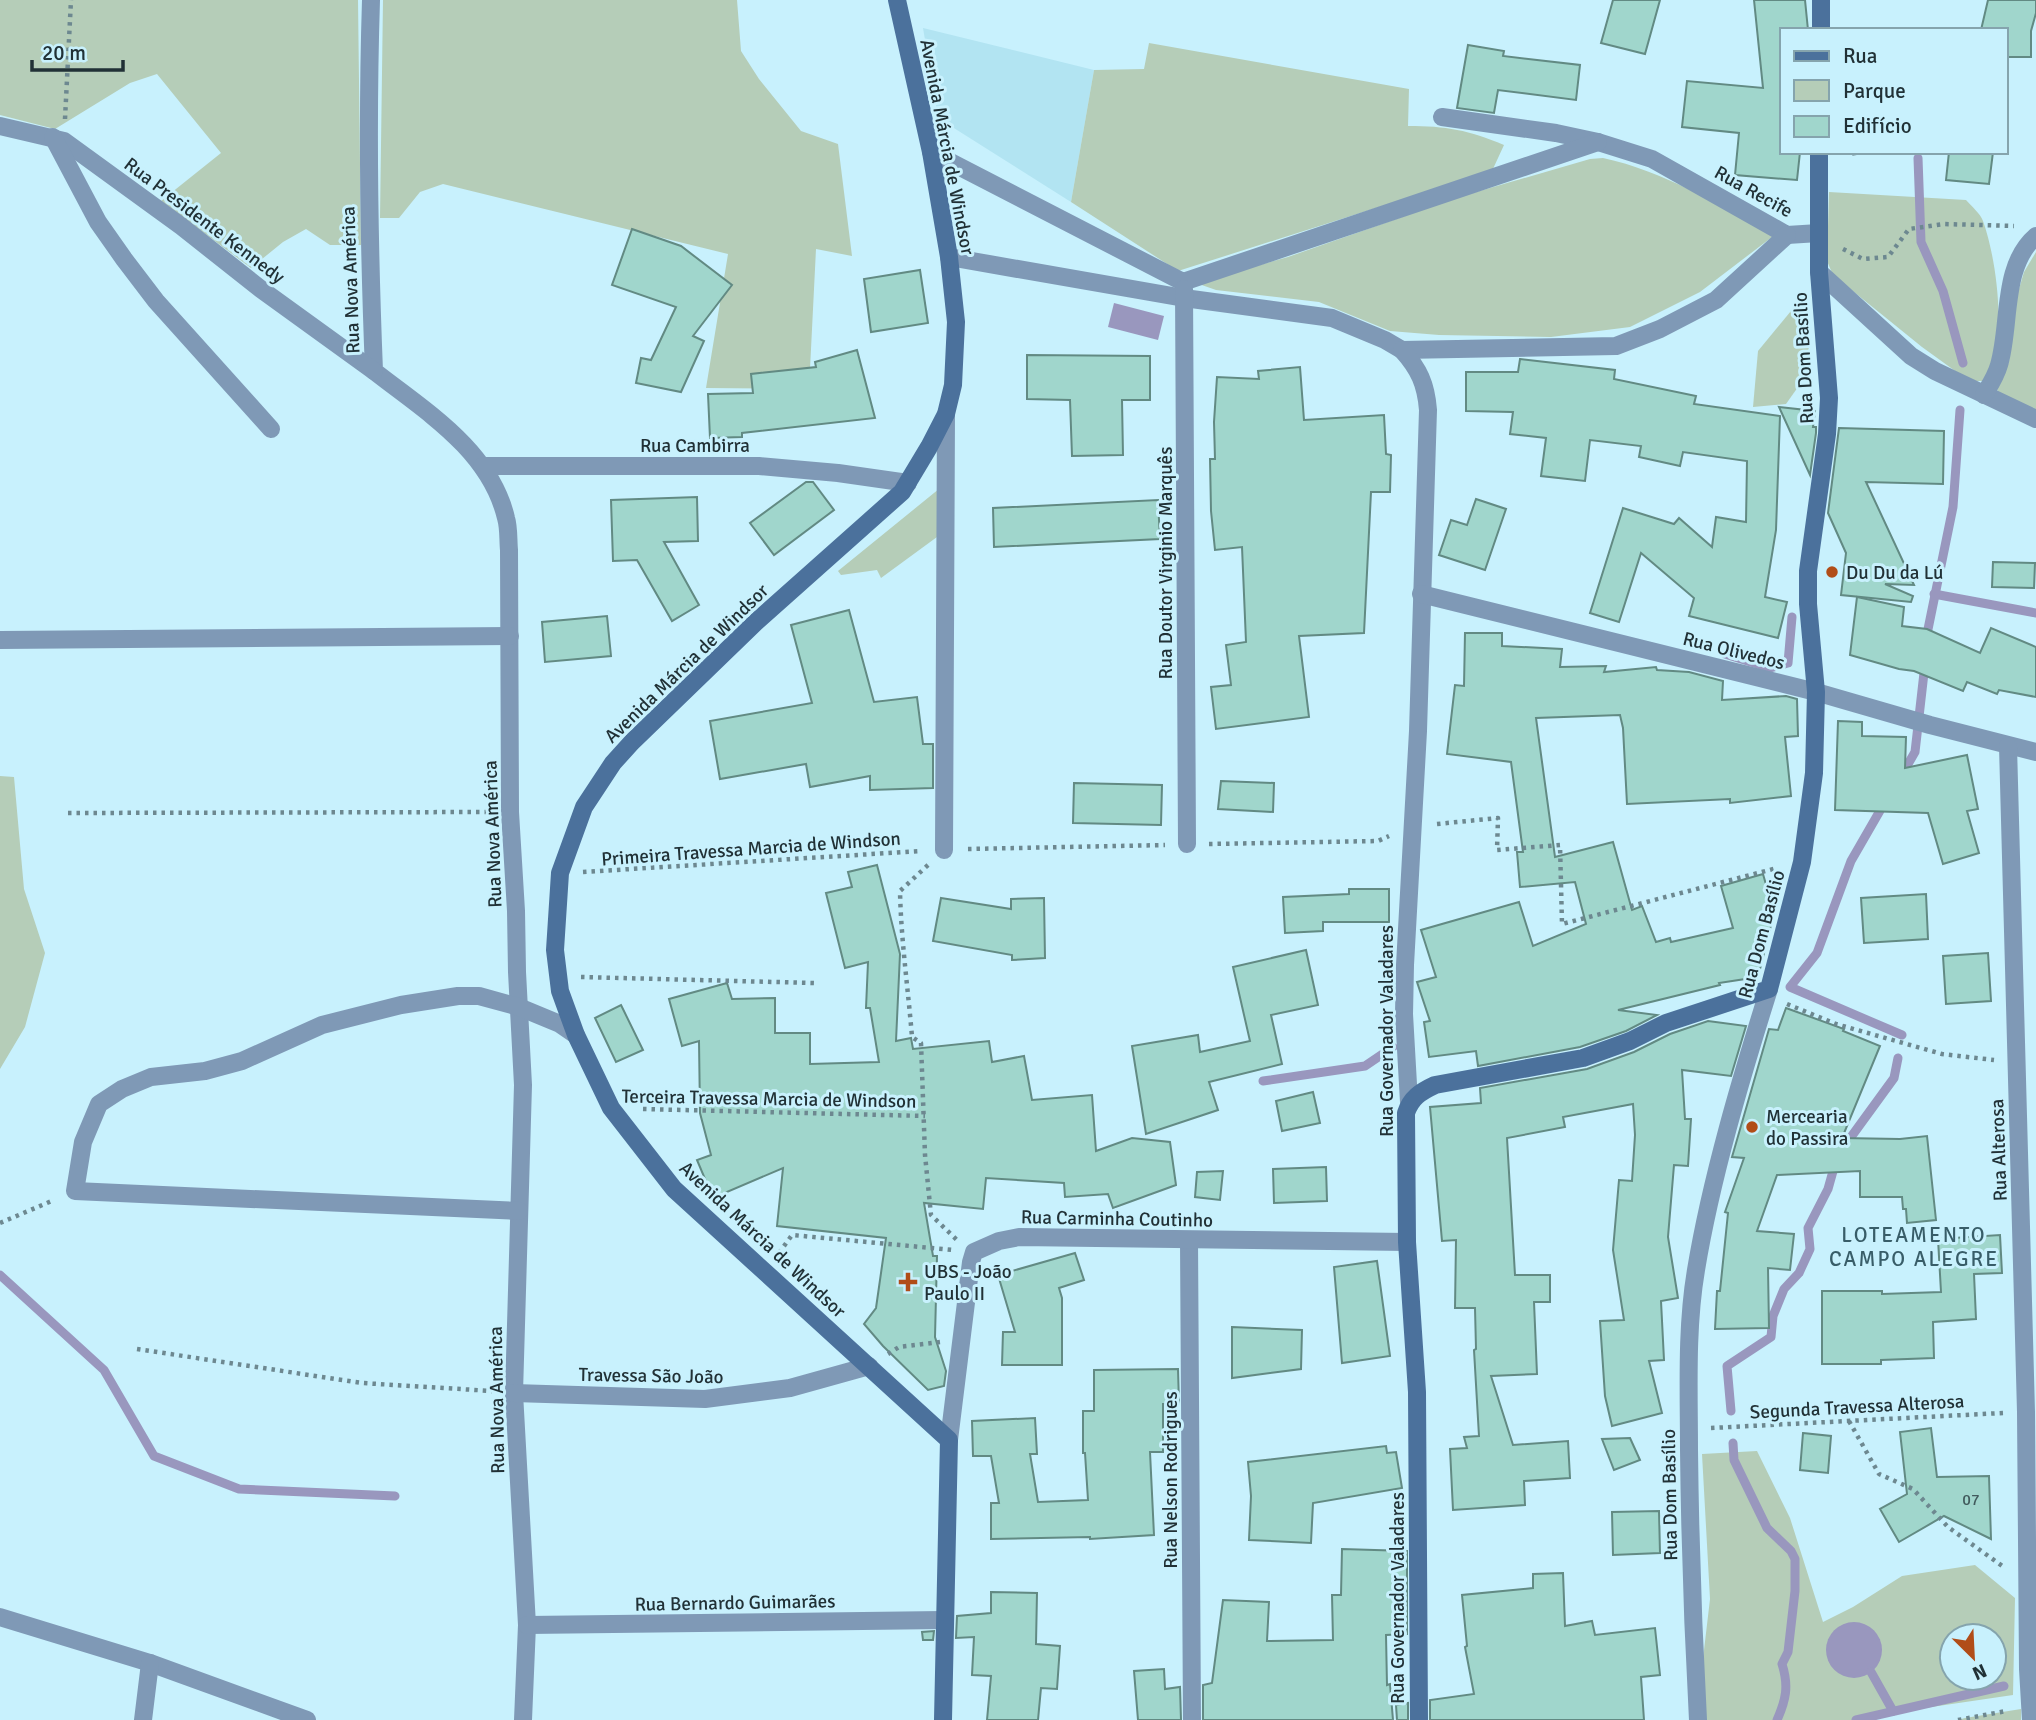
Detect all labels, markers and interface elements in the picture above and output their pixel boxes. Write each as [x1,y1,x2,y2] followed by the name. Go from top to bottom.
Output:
[32,28,122,72] scale bar
[1780,28,2008,154] legend
[914,37,980,257] street label: Avenida Márcia de Windsor
[42,40,86,66] text: 20 m
[1843,43,1877,69] text: Rua
[1843,78,1906,104] text: Parque
[1843,113,1912,139] text: Edifício
[119,152,290,289] street label: Rua Presidente Kennedy
[1710,161,1797,223] street label: Rua Recife
[336,206,366,354] street label: Rua Nova América
[1789,291,1819,424] street label: Rua Dom Basílio
[640,434,750,458] street label: Rua Cambirra
[1154,447,1178,679] street label: Rua Doutor Virginio Marquês
[1846,561,1944,585] place label: Du Du da Lú
[1824,564,1840,580] marker: Du Du da Lú
[600,579,774,748] street label: Avenida Márcia de Windsor
[1680,627,1787,675] street label: Rua Olivedos
[478,760,508,908] street label: Rua Nova América
[601,827,902,871] street label: Primeira Travessa Marcia de Windson
[1733,867,1791,1001] street label: Rua Dom Basílio
[1375,925,1399,1137] street label: Rua Governador Valadares
[621,1084,917,1114] street label: Terceira Travessa Marcia de Windson
[1985,1098,2013,1202] street label: Rua Alterosa
[1766,1105,1848,1151] place label: Mercearia do Passira
[1744,1119,1760,1135] marker: Mercearia do Passira
[674,1156,851,1323] street label: Avenida Márcia de Windsor
[1021,1205,1213,1233] street label: Rua Carminha Coutinho
[1829,1222,1999,1272] district label: LOTEAMENTO CAMPO ALEGRE
[924,1260,1012,1306] place label: UBS - João Paulo II
[898,1272,918,1292] marker: UBS - João Paulo II
[484,1326,510,1474] street label: Rua Nova América
[578,1363,724,1389] street label: Travessa São João
[1749,1389,1965,1425] street label: Segunda Travessa Alterosa
[1159,1391,1183,1569] street label: Rua Nelson Rodrigues
[1657,1429,1683,1561] street label: Rua Dom Basílio
[1962,1490,1980,1510] house number: 07
[1386,1492,1410,1704] street label: Rua Governador Valadares
[634,1589,836,1617] street label: Rua Bernardo Guimarães
[1938,1622,2008,1692] north arrow
[1969,1658,1990,1685] text: N

